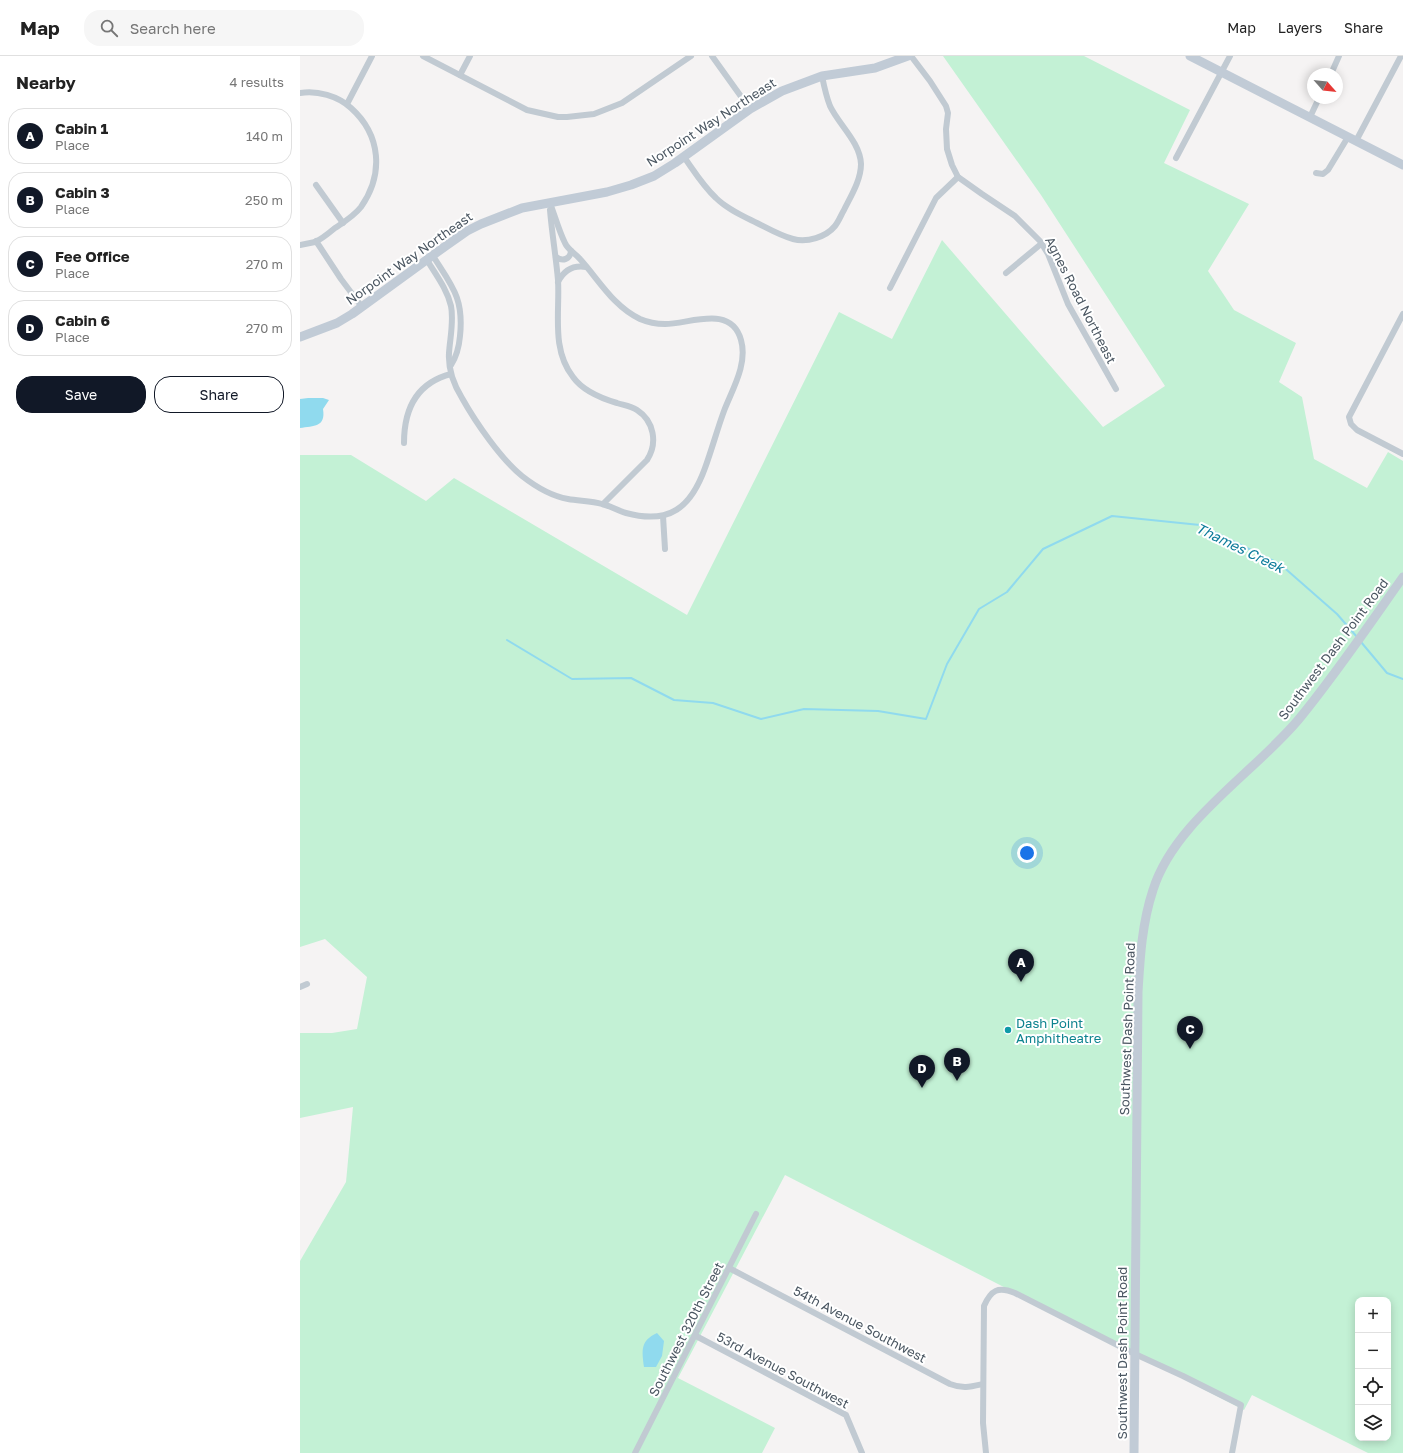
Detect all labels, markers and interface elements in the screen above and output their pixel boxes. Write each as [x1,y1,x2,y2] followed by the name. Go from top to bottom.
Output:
[84,10,364,46] search box
[20,16,60,39] text: Map
[98,17,120,39] icon: search
[130,19,216,37] text: Search here
[1227,19,1256,36] text: Map
[1278,19,1322,36] text: Layers
[1344,19,1383,36] text: Share
[1307,68,1343,104] north arrow
[16,72,76,93] text: Nearby
[230,74,284,90] text: 4 results
[643,74,779,170] street label: Norpoint Way Northeast
[55,119,108,137] text: Cabin 1
[25,128,35,144] text: A
[246,128,283,144] text: 140 m
[55,137,90,153] text: Place
[55,183,110,201] text: Cabin 3
[25,192,35,208] text: B
[245,192,283,208] text: 250 m
[55,201,90,217] text: Place
[343,208,475,308] street label: Norpoint Way Northeast
[1042,234,1120,366] street label: Agnes Road Northeast
[55,247,130,265] text: Fee Office
[25,256,35,272] text: C
[246,256,283,272] text: 270 m
[55,265,90,281] text: Place
[55,311,110,329] text: Cabin 6
[25,320,35,336] text: D
[246,320,283,336] text: 270 m
[55,329,90,345] text: Place
[16,376,146,413] button: Save
[154,376,284,413] button: Share
[1194,519,1289,577] water label: Thames Creek
[1275,575,1391,723] street label: Southwest Dash Point Road
[1017,843,1037,863] your location
[1116,942,1138,1116] street label: Southwest Dash Point Road
[1008,949,1034,982] pin: A
[1016,1015,1101,1046] place label: Dash Point Amphitheatre
[1177,1016,1203,1049] pin: C
[1003,1025,1013,1035] marker: Dash Point Amphitheatre
[944,1048,970,1081] pin: B
[909,1055,935,1088] pin: D
[645,1259,727,1399] street label: Southwest 320th Street
[1114,1267,1130,1439] street label: Southwest Dash Point Road
[791,1282,929,1366] street label: 54th Avenue Southwest
[1355,1297,1391,1441] map controls
[1355,1297,1391,1333] button: +
[714,1328,852,1412] street label: 53rd Avenue Southwest
[1355,1333,1391,1369] button: −
[1355,1369,1391,1405] button: locate
[1355,1405,1391,1441] button: layers

